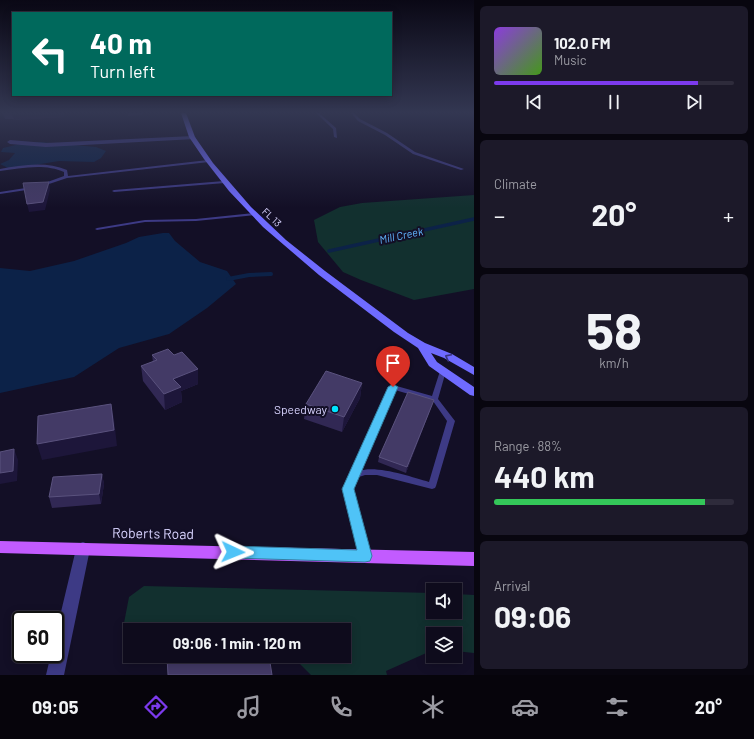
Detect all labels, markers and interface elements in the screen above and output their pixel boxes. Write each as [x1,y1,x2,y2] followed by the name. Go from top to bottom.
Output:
[90,26,152,60] text: 40 m
[24,28,76,80] icon: left
[554,34,611,52] text: 102.0 FM
[554,52,587,68] text: Music
[90,60,156,82] text: Turn left
[523,91,545,113] icon: previous
[603,91,625,113] icon: pause
[683,91,705,113] icon: next
[494,176,537,192] text: Climate
[591,196,637,232] text: 20°
[494,202,505,228] text: −
[723,202,734,228] text: +
[260,205,284,229] street label: FL 13
[378,224,425,246] water label: Mill Creek
[586,298,642,360] text: 58
[376,346,410,387] pin
[382,352,404,374] icon: arrive
[445,354,453,362] one-way arrow
[599,355,629,371] text: km/h
[274,402,327,416] place label: Speedway
[330,404,340,414] marker: Speedway
[494,438,562,454] text: Range · 88%
[494,458,594,494] text: 440 km
[112,524,194,542] street label: Roberts Road
[212,531,254,573] position arrow
[494,578,530,594] text: Arrival
[426,583,462,663] map controls
[426,583,462,619] button: sound
[494,598,571,634] text: 09:06
[12,611,64,663] speed limit sign: 60
[426,627,462,663] button: layers
[173,634,301,652] text: 09:06 · 1 min · 120 m
[142,693,170,721] icon: directions
[235,693,263,721] icon: music
[327,693,355,721] icon: phone
[419,693,447,721] icon: climate
[511,693,539,721] icon: car
[603,693,631,721] icon: filters
[32,696,78,718] text: 09:05
[695,696,722,718] text: 20°

